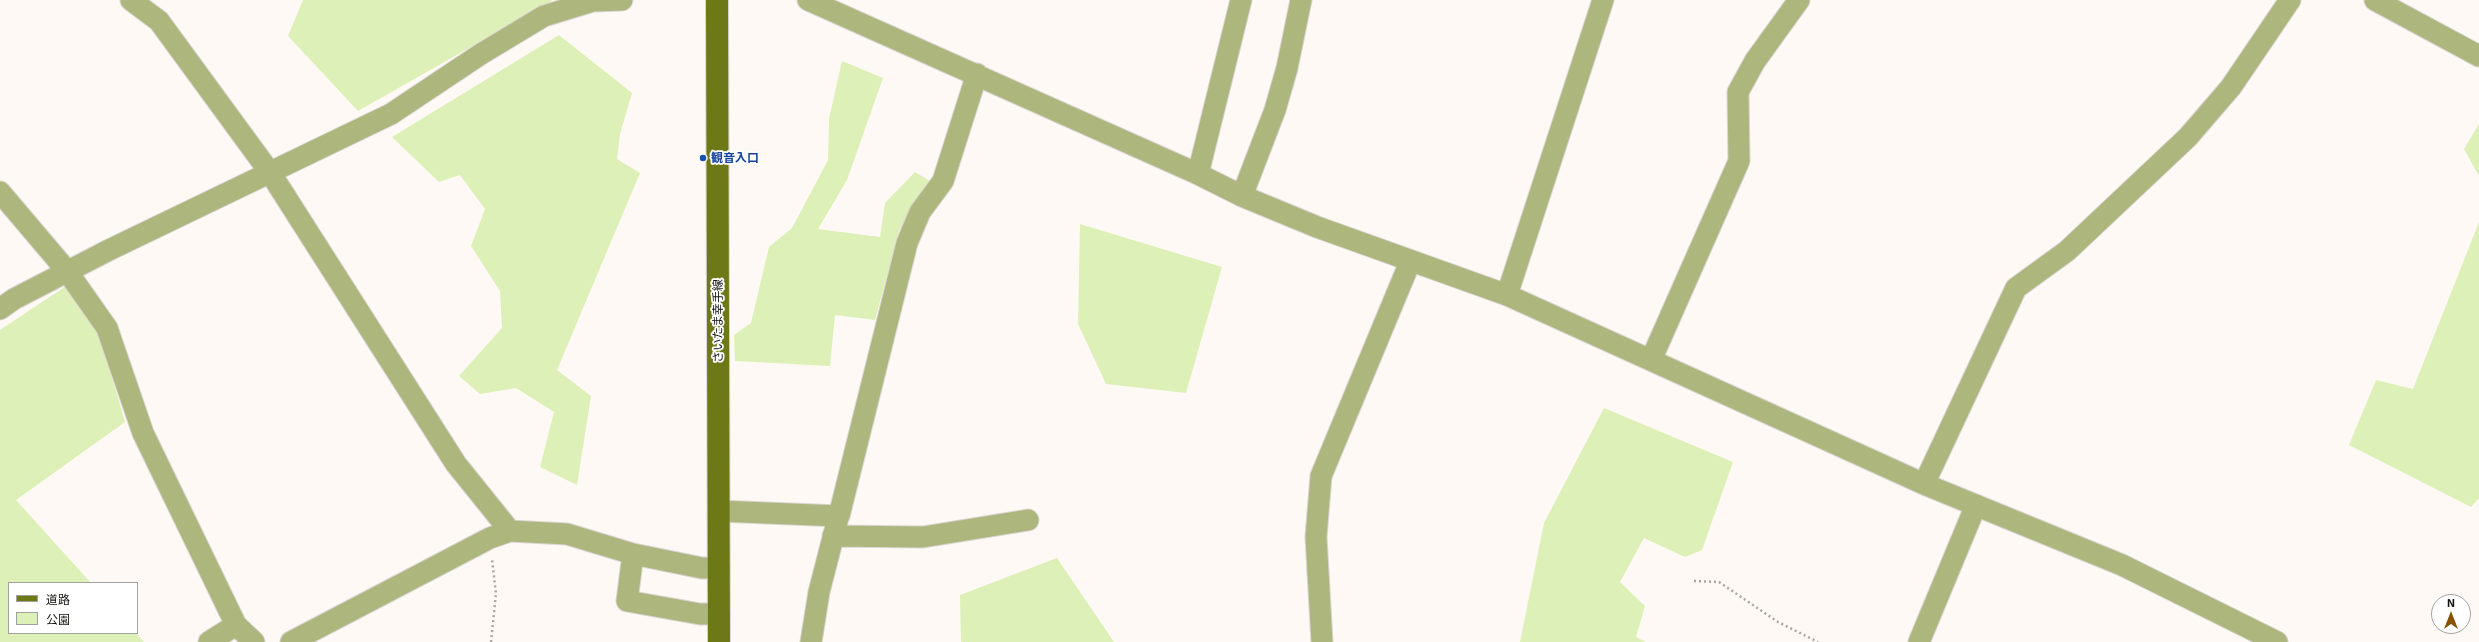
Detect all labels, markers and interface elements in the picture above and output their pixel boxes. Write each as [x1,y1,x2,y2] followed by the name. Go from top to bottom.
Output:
[711,151,759,165] place label: 観音入口
[698,153,708,163] marker: 観音入口
[711,279,725,363] street label: さいたま幸手線
[8,582,138,634] legend
[46,592,70,606] text: 道路
[2431,594,2471,634] north arrow
[2447,596,2455,609] text: N
[46,612,70,626] text: 公園

